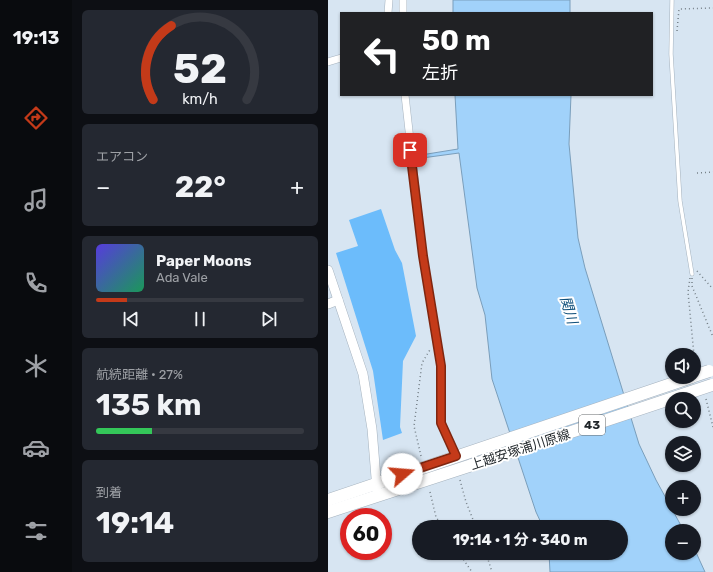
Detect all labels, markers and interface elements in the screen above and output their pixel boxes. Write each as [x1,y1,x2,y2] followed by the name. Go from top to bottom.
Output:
[422,24,491,57] text: 50 m
[13,27,59,49] text: 19:13
[356,28,408,80] icon: left
[173,44,227,93] text: 52
[422,62,458,84] text: 左折
[182,91,218,108] text: km/h
[22,104,50,132] icon: directions
[393,133,427,167] pin
[399,139,421,161] icon: arrive
[96,149,148,164] text: エアコン
[175,169,226,205] text: 22°
[96,174,110,201] text: −
[290,174,304,201] text: +
[22,186,50,214] icon: music
[156,252,252,270] text: Paper Moons
[22,269,50,297] icon: phone
[156,270,208,285] text: Ada Vale
[556,294,581,328] water label: 関川
[120,308,142,330] icon: previous
[189,308,211,330] icon: pause
[258,308,280,330] icon: next
[665,348,701,560] map controls
[665,348,701,384] button: sound
[22,352,50,380] icon: climate
[96,367,183,382] text: 航続距離 · 27%
[96,387,201,423] text: 135 km
[665,392,701,428] button: search
[579,415,605,435] road number: 43
[468,426,572,473] street label: 上越安塚浦川原線
[22,434,50,462] icon: car
[665,436,701,472] button: layers
[381,453,423,495] position arrow
[665,480,701,516] button: +
[96,485,122,500] text: 到着
[96,505,174,541] text: 19:14
[340,508,392,560] speed limit sign: 60
[22,517,50,545] icon: filters
[665,524,701,560] button: −
[453,531,587,549] text: 19:14 · 1 分 · 340 m

